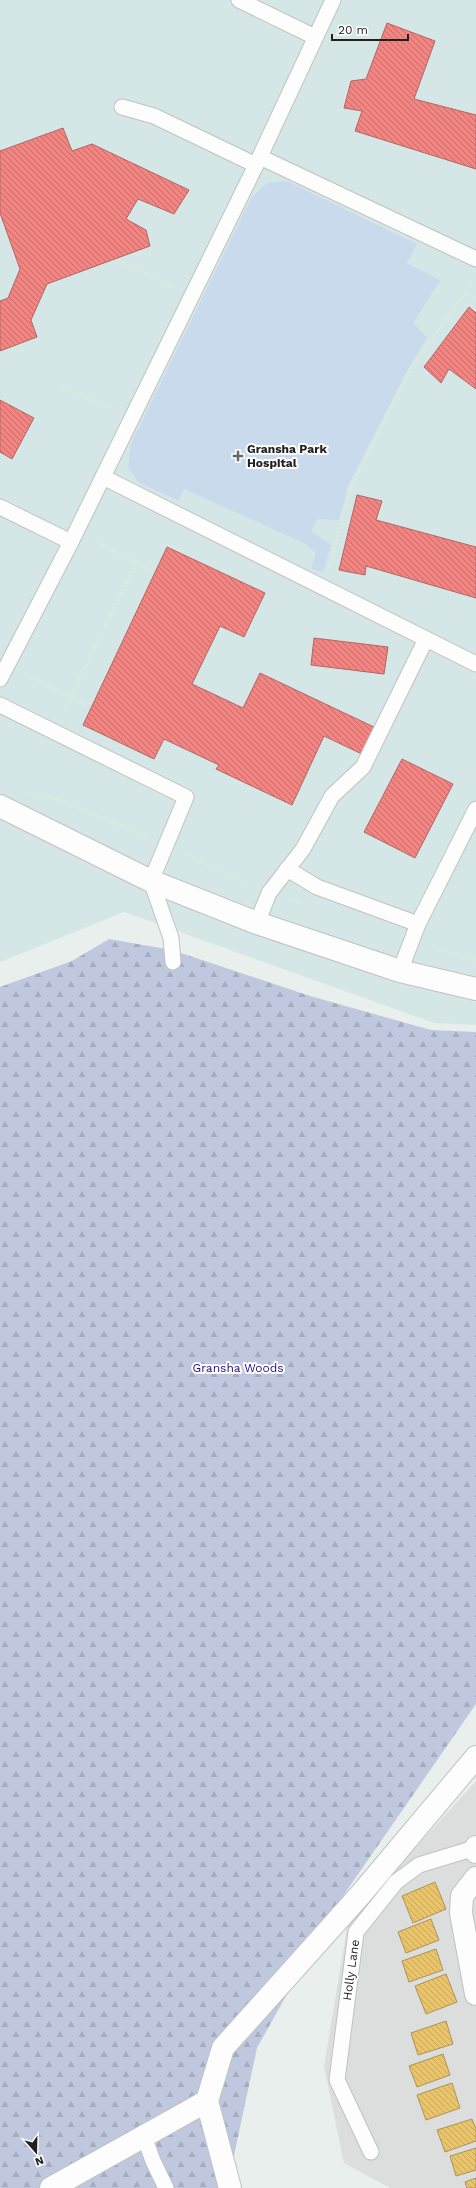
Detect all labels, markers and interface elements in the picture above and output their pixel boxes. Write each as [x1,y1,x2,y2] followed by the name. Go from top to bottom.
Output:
[332,16,408,42] scale bar
[338,23,368,37] text: 20 m
[247,442,327,470] place label: Gransha Park Hospital
[232,450,244,462] marker: Gransha Park Hospital
[192,1361,284,1375] park label: Gransha Woods
[340,1939,362,2001] street label: Holly Lane
[16,2132,56,2172] north arrow
[33,2153,45,2168] text: N

